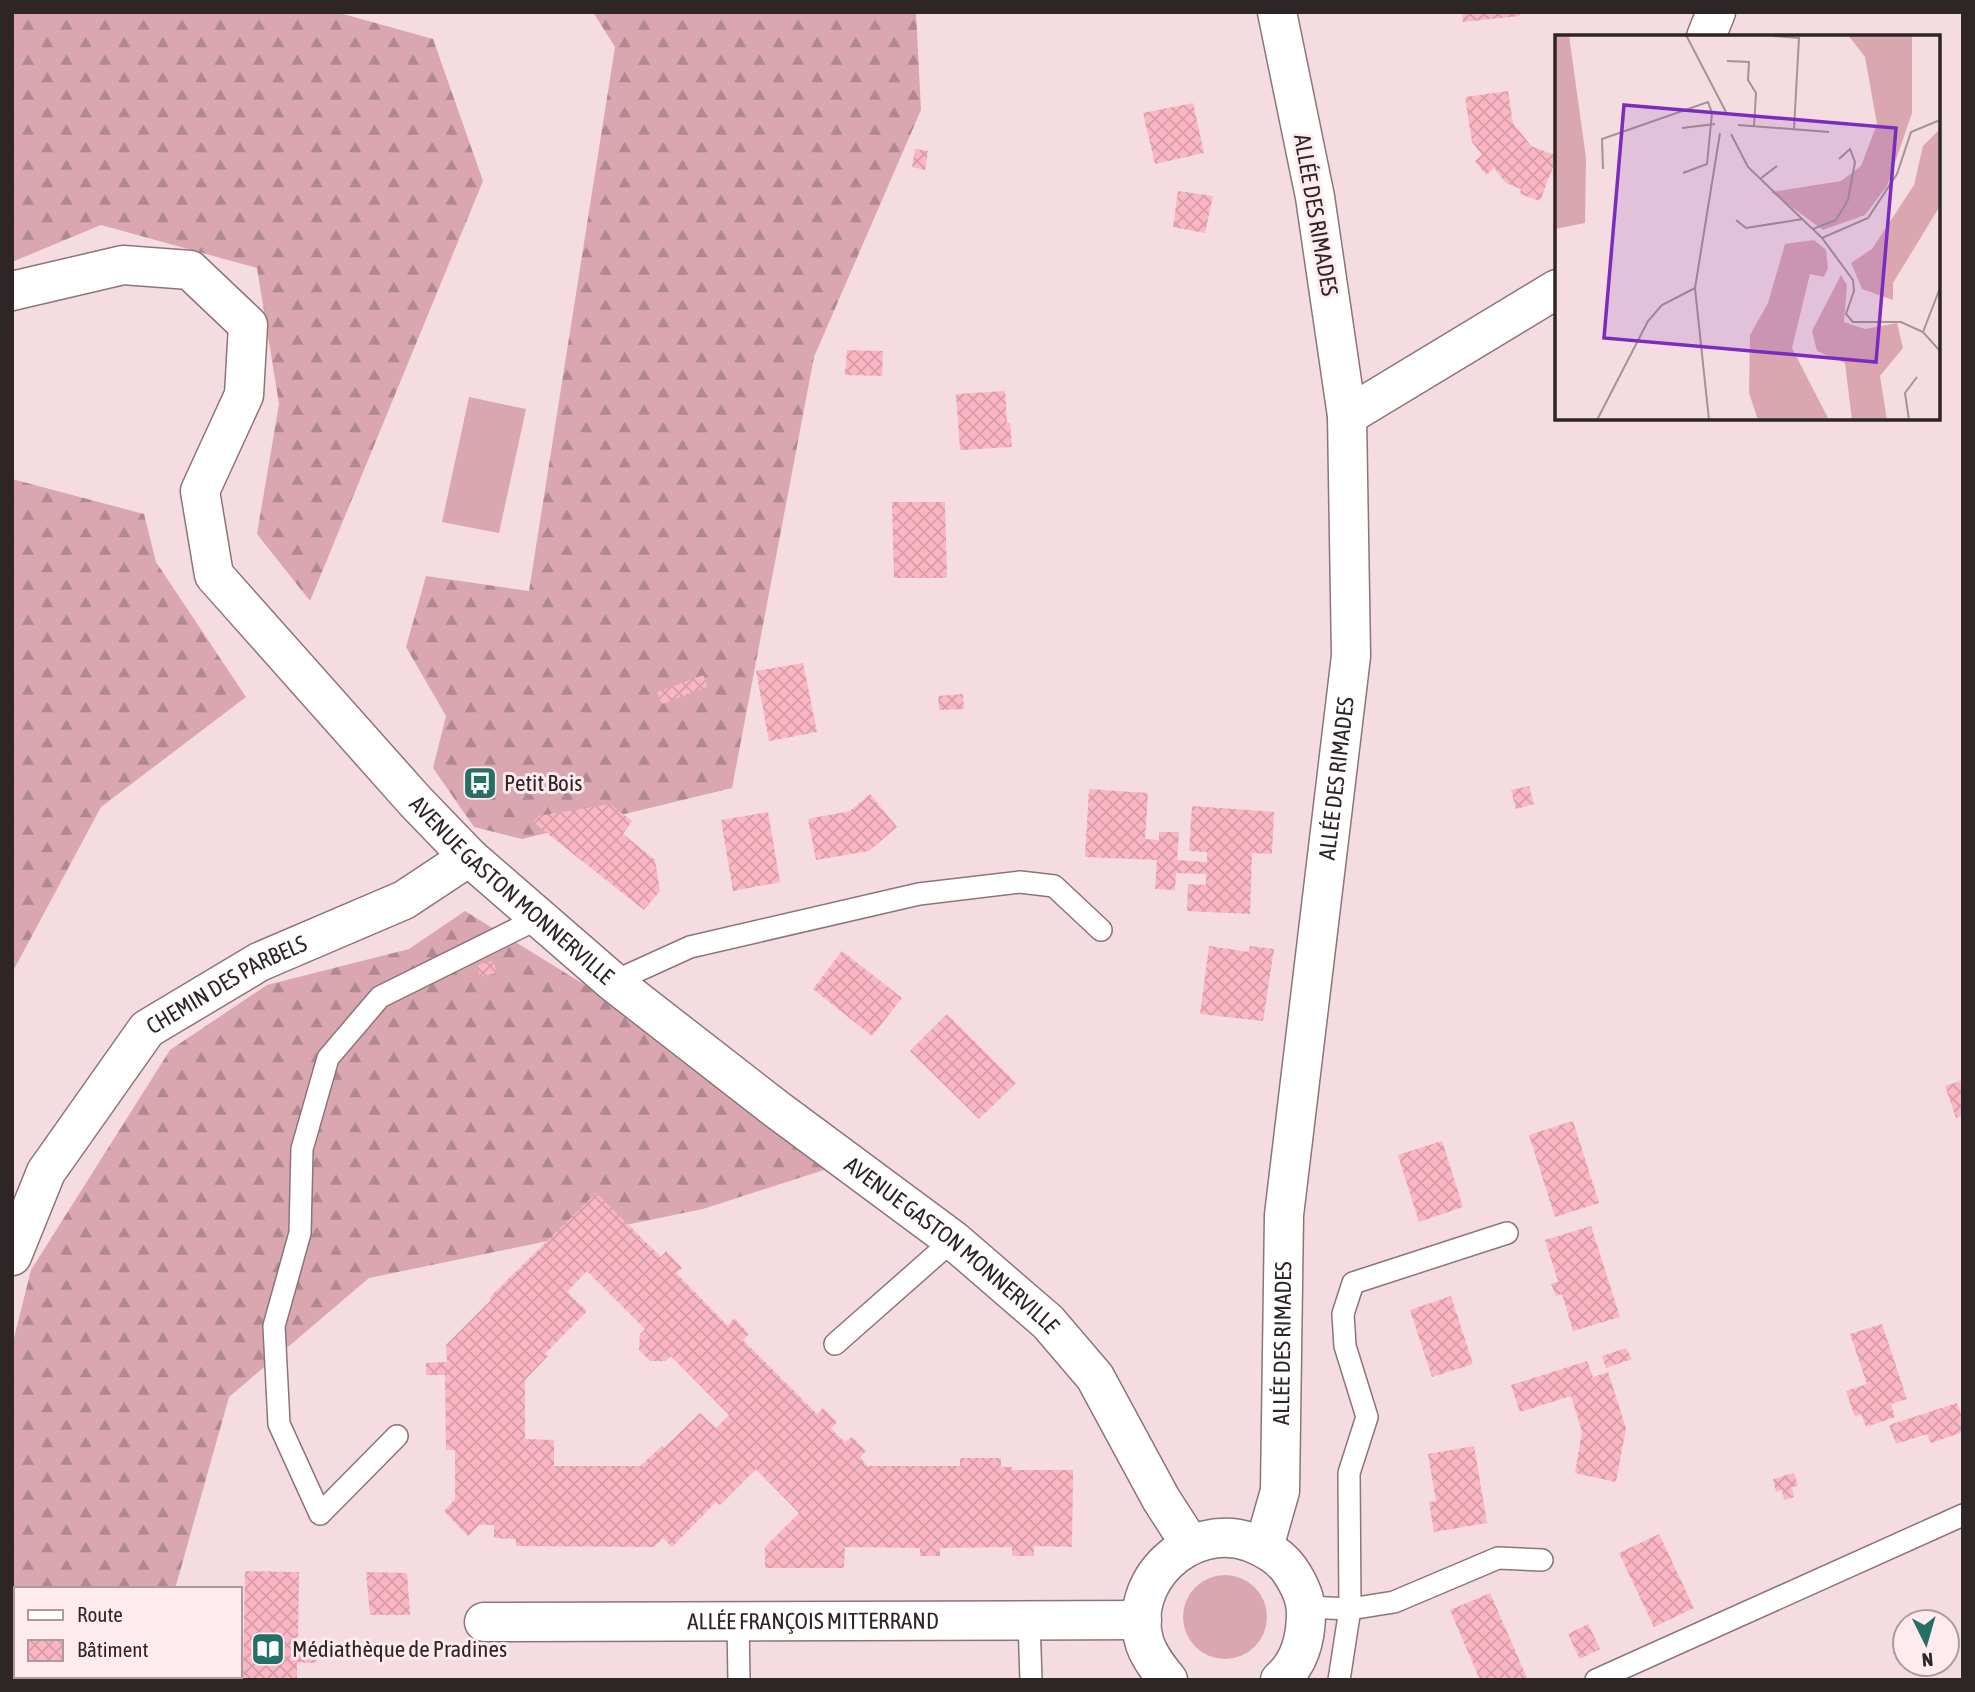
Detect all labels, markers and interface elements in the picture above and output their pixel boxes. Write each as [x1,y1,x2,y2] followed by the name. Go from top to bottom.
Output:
[1555,35,1940,420] inset map
[1289,132,1343,298] street label: ALLÉE DES RIMADES
[1314,695,1359,861] street label: ALLÉE DES RIMADES
[461,764,499,802] bus stop icon: Petit Bois
[504,770,582,796] place label: Petit Bois
[404,791,619,990] street label: AVENUE GASTON MONNERVILLE
[142,930,311,1039] street label: CHEMIN DES PARBELS
[840,1151,1065,1338] street label: AVENUE GASTON MONNERVILLE
[1268,1261,1296,1425] street label: ALLÉE DES RIMADES
[14,1587,242,1678] legend
[77,1602,123,1626] text: Route
[687,1608,939,1634] street label: ALLÉE FRANÇOIS MITTERRAND
[1891,1608,1961,1678] north arrow
[249,1630,287,1668] library icon: Médiathèque de Pradines
[292,1636,507,1662] place label: Médiathèque de Pradines
[77,1637,148,1661] text: Bâtiment
[1921,1648,1934,1671] text: N

